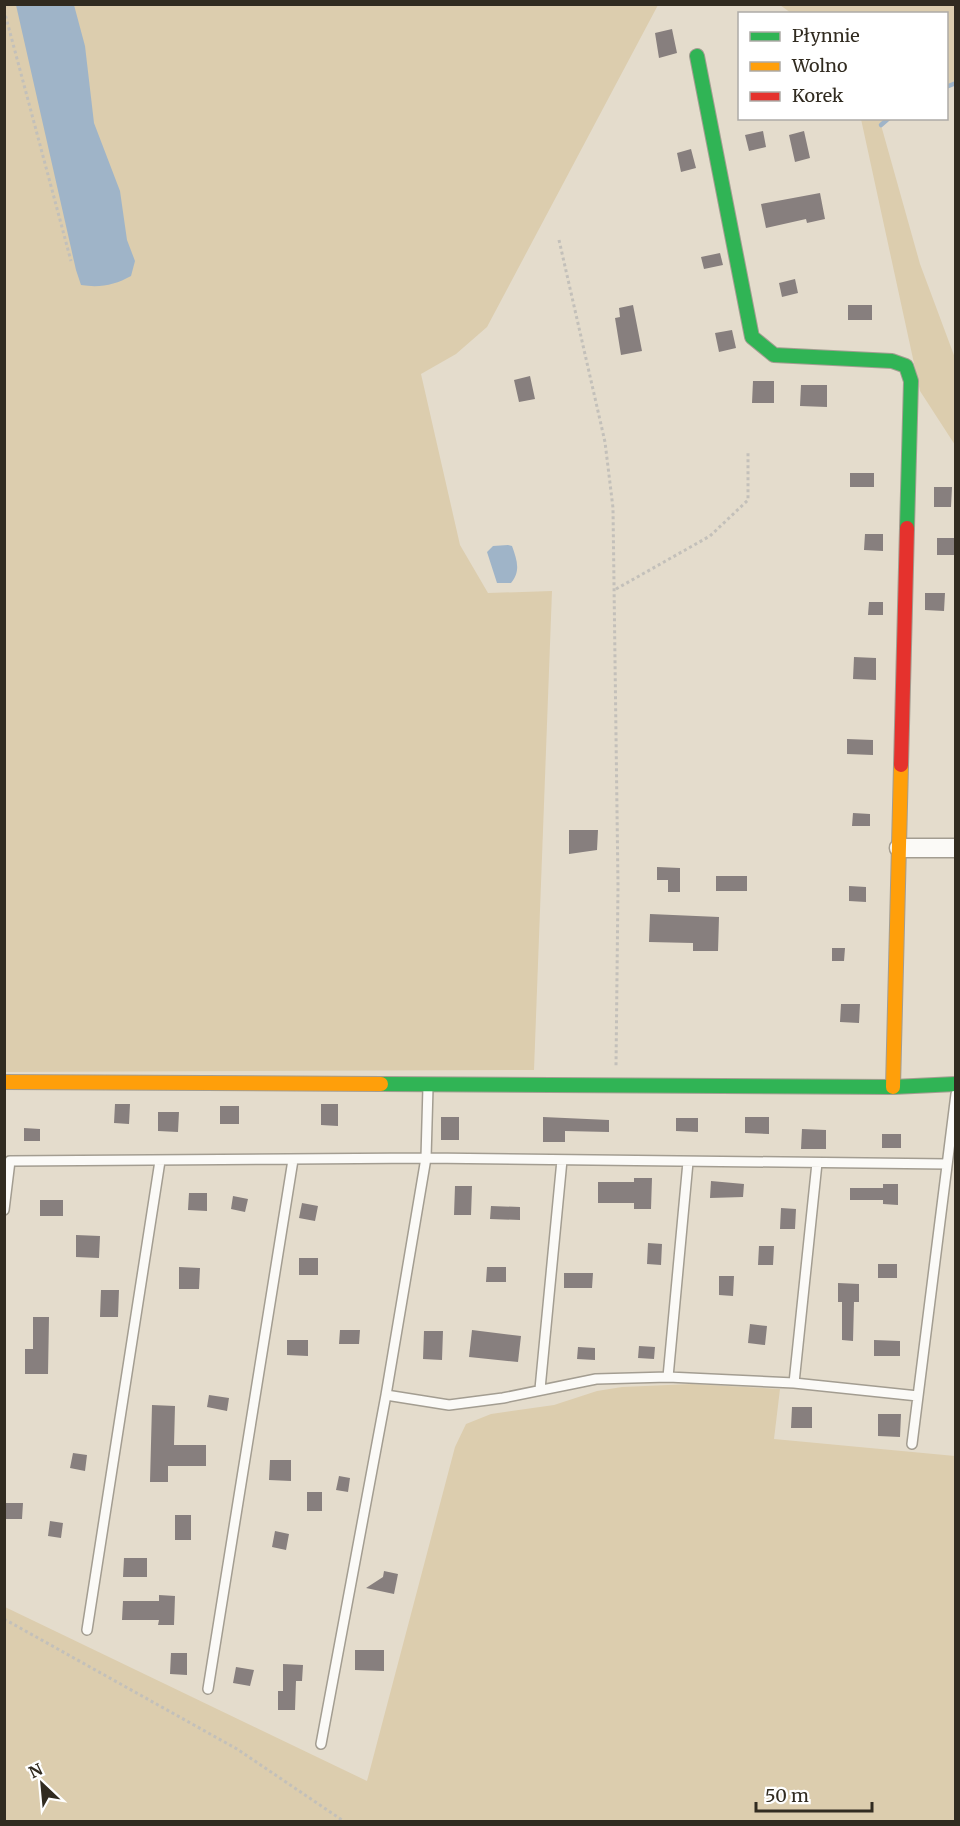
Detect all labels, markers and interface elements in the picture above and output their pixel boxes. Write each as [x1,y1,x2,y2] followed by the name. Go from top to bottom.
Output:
[738,12,948,120] legend
[792,24,860,47] text: Płynnie
[791,54,848,77] text: Wolno
[792,84,844,107] text: Korek
[12,1754,72,1814] north arrow
[25,1759,46,1782] text: N
[756,1775,872,1813] scale bar
[765,1784,809,1807] text: 50 m

